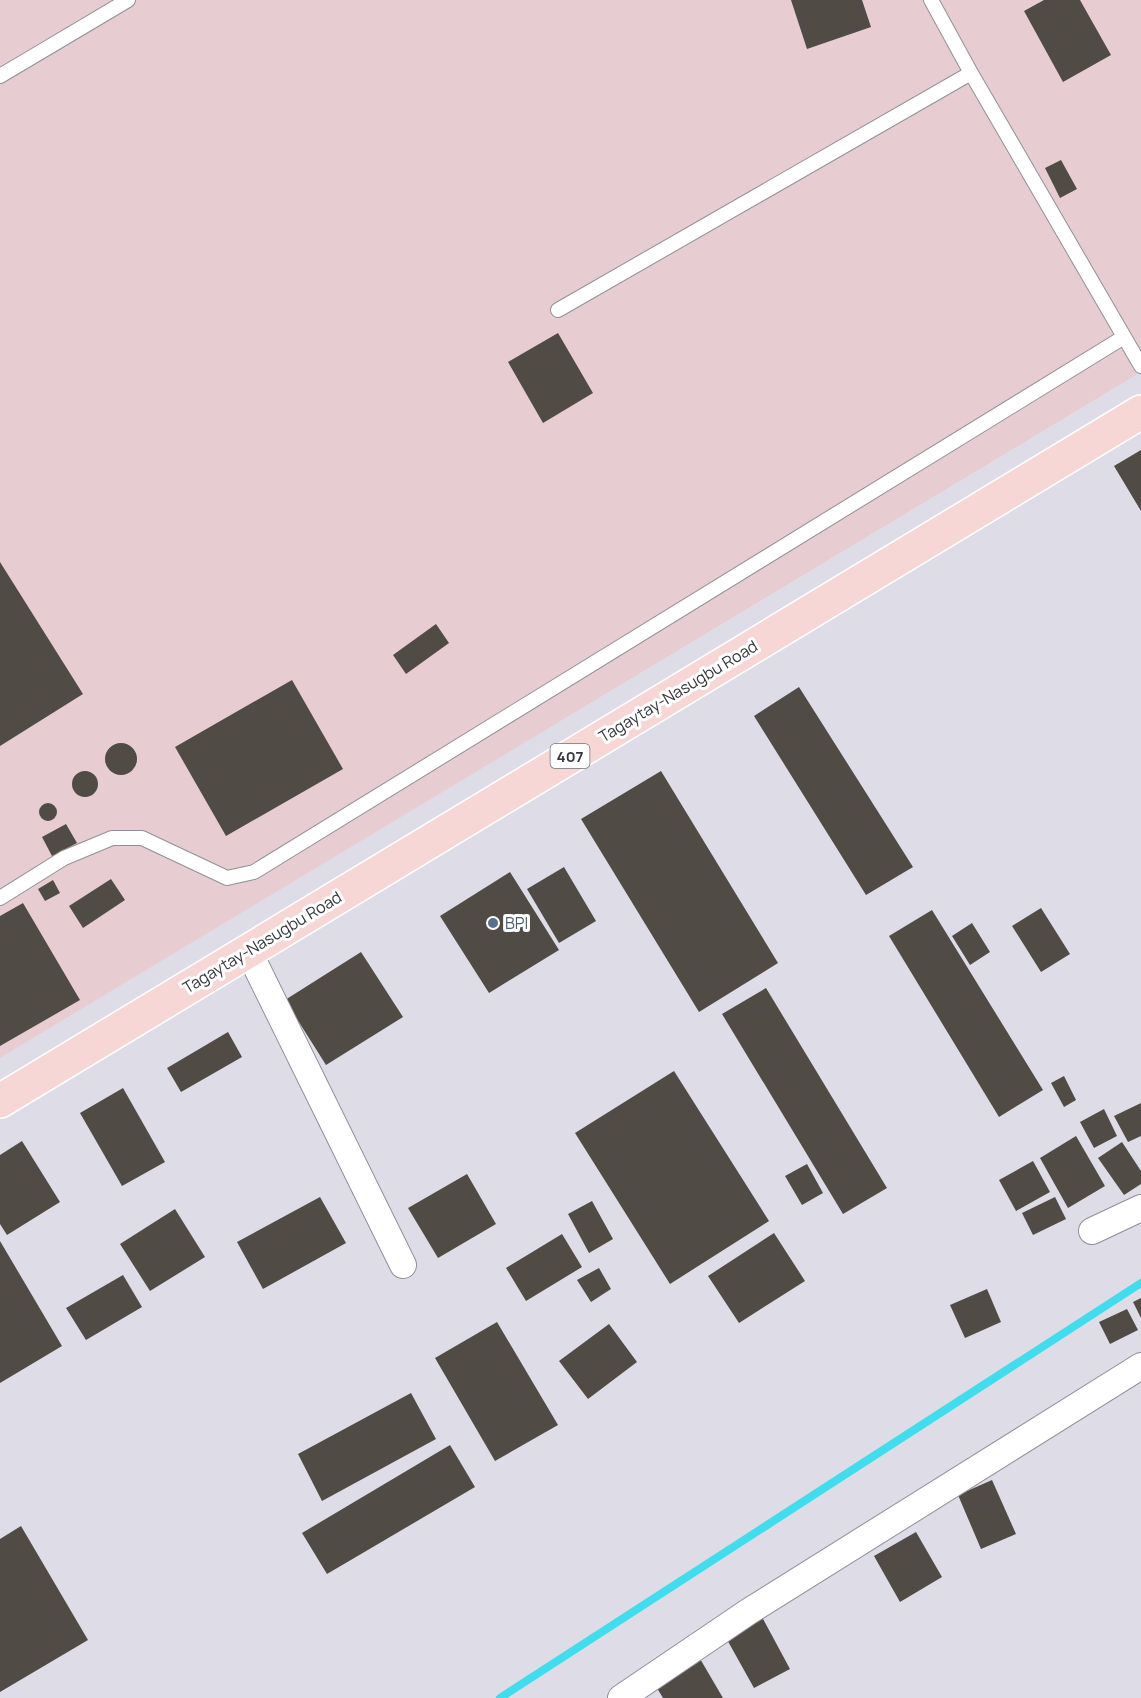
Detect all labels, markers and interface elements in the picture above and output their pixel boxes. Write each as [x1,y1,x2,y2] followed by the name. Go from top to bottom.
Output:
[595,635,761,747] street label: Tagaytay-Nasugbu Road
[550,744,590,768] road number: 407
[179,886,345,998] street label: Tagaytay-Nasugbu Road
[505,912,528,934] place label: BPI
[486,916,500,930] marker: BPI

